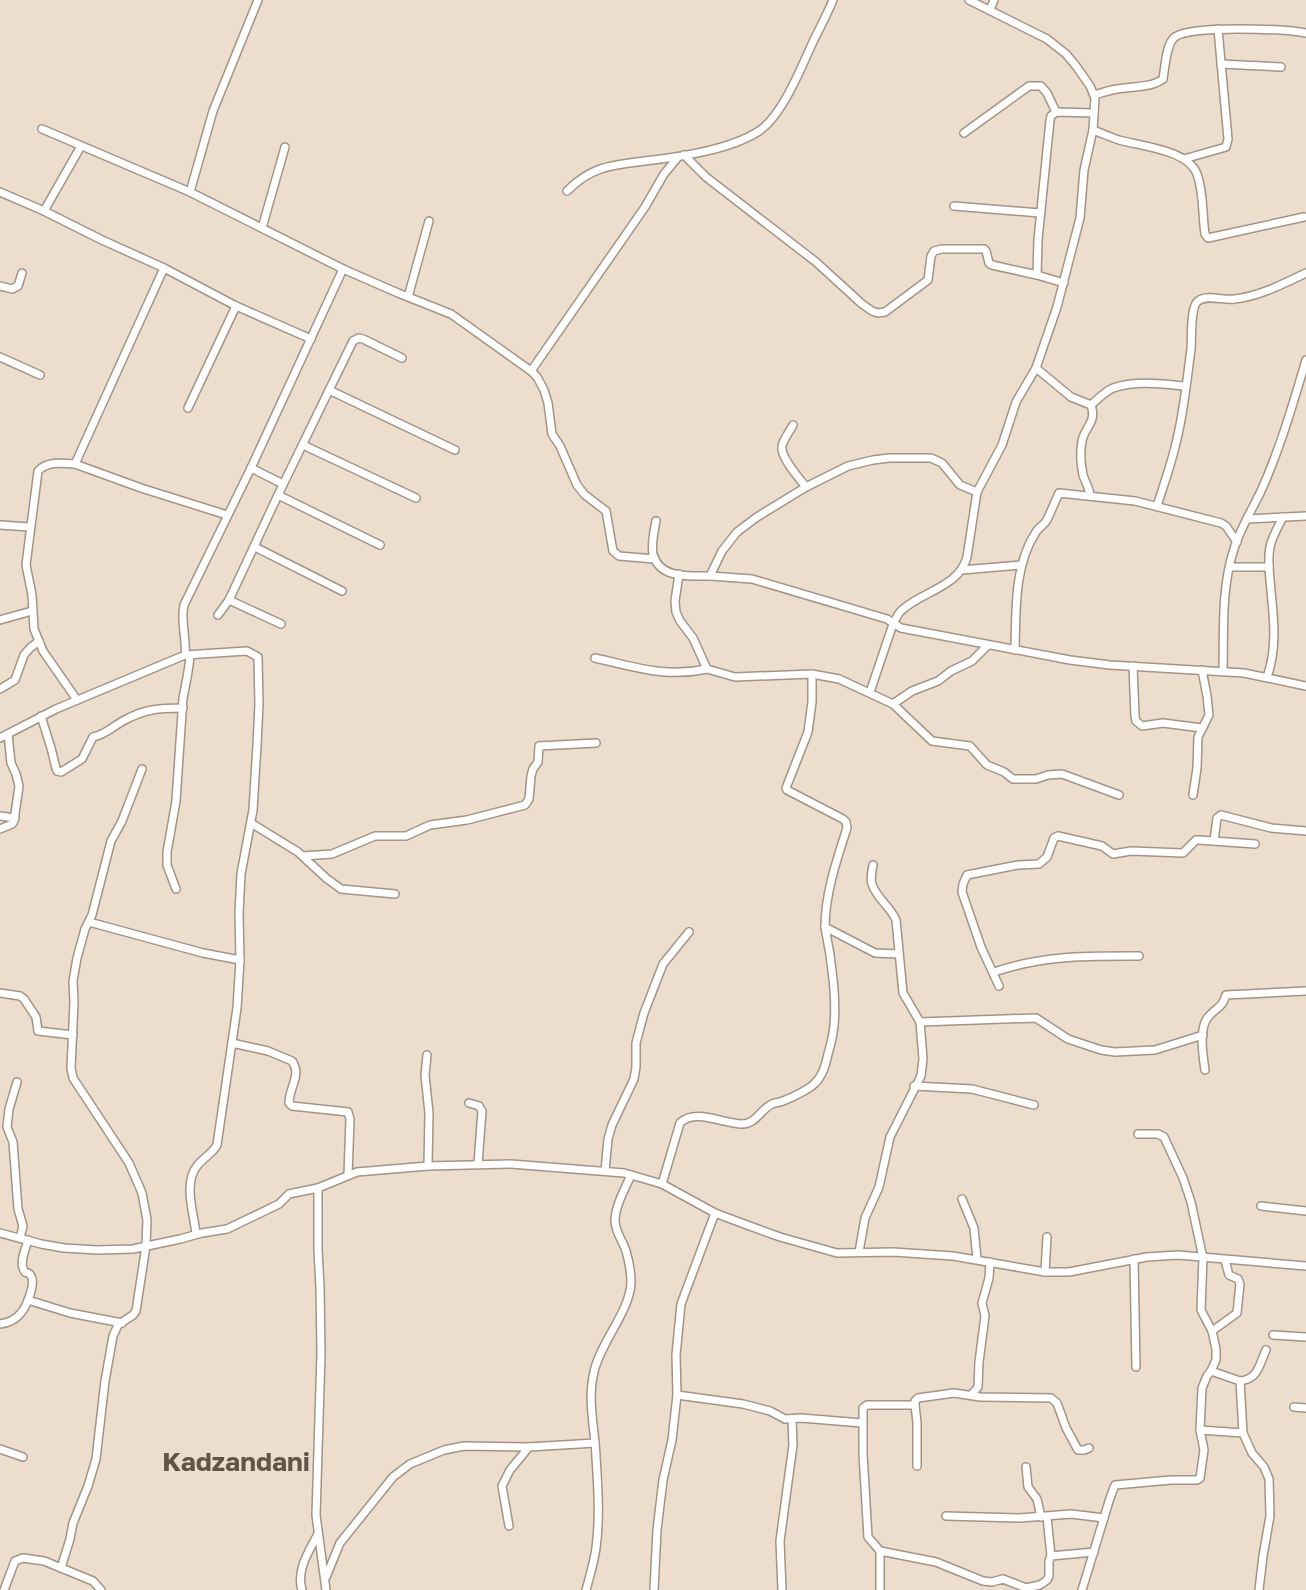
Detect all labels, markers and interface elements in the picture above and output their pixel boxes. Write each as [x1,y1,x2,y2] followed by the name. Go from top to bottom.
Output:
[162,1446,310,1477] district label: Kadzandani

